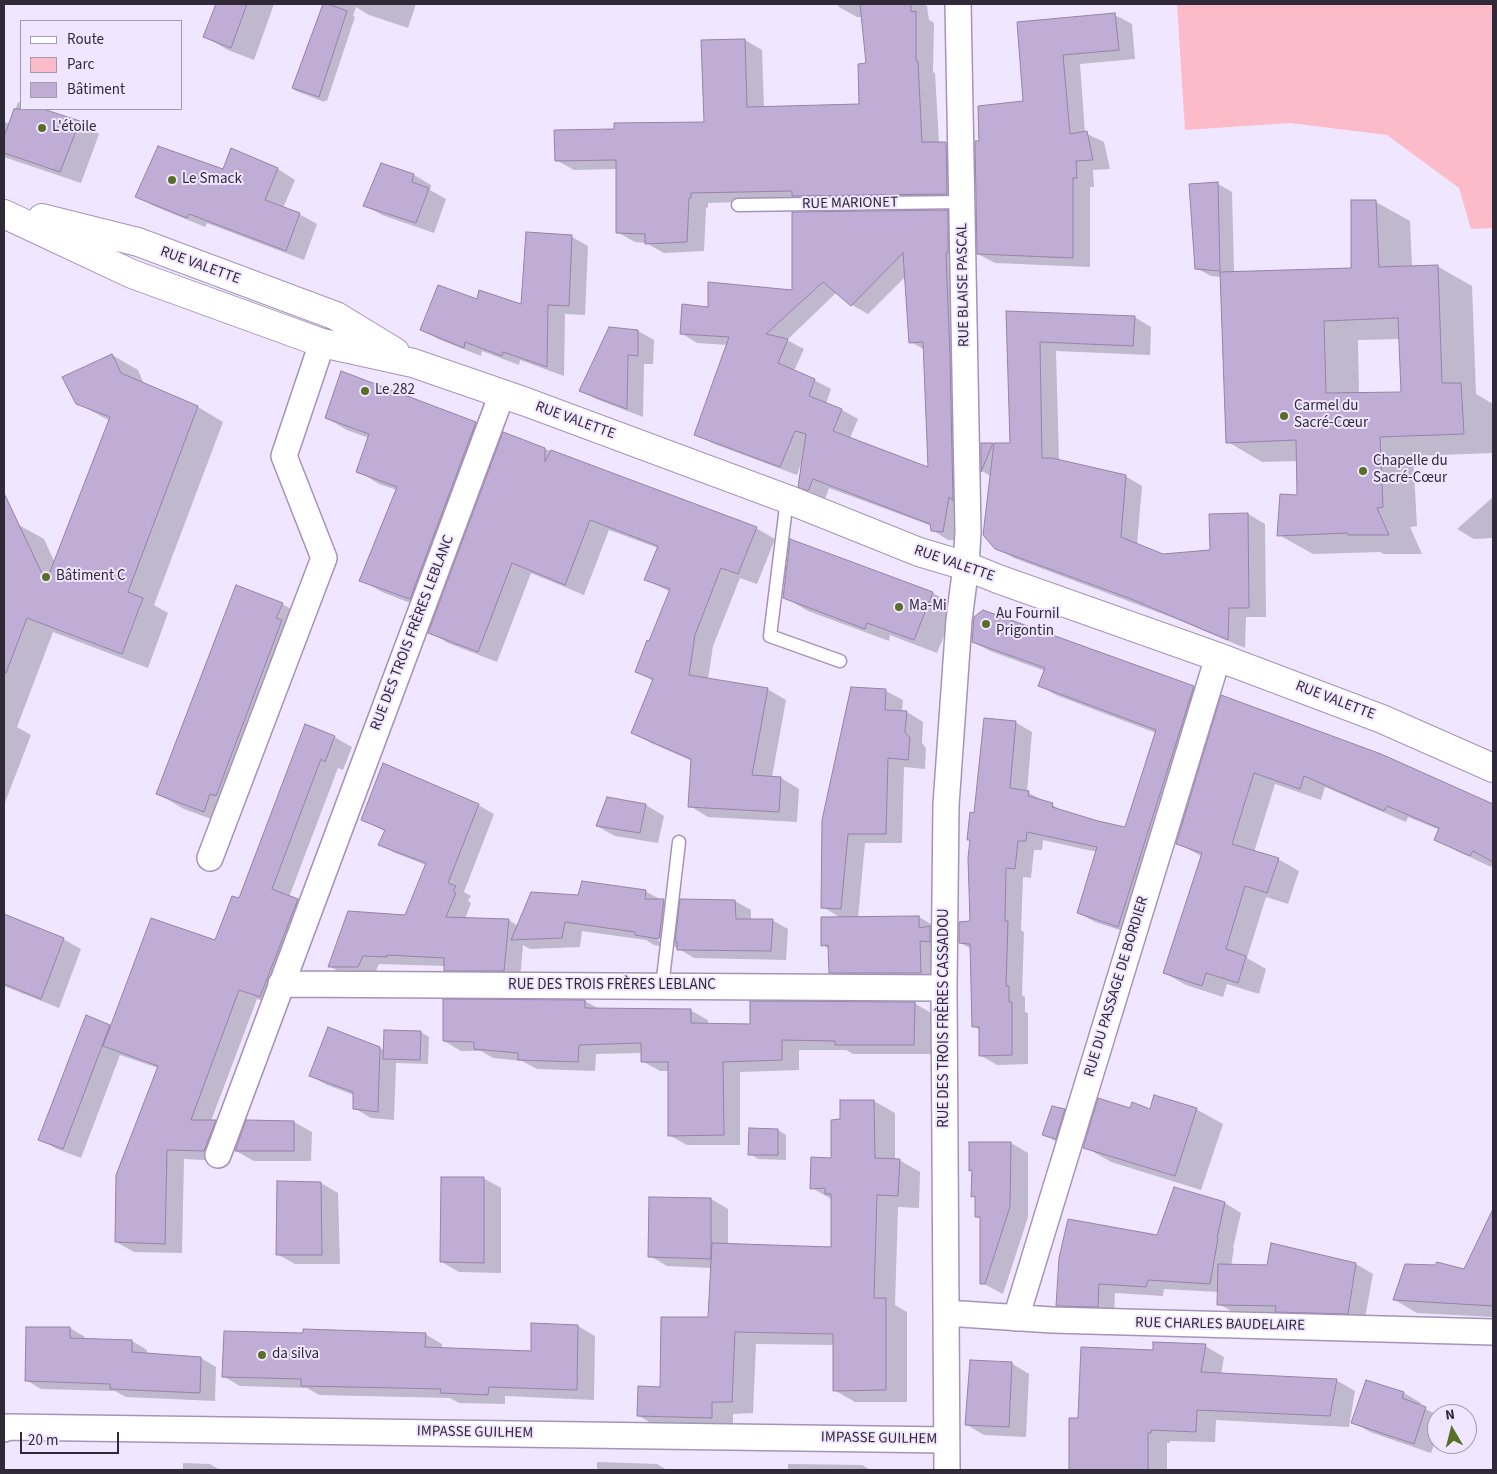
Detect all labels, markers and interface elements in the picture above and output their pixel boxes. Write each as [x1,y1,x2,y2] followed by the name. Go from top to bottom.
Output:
[20,20,182,110] legend
[67,29,104,50] text: Route
[67,54,94,75] text: Parc
[67,79,125,100] text: Bâtiment
[52,119,96,137] place label: L'étoile
[36,122,48,134] marker: L'étoile
[182,171,242,189] place label: Le Smack
[166,174,178,186] marker: Le Smack
[802,194,898,214] street label: RUE MARIONET
[954,223,974,347] street label: RUE BLAISE PASCAL
[157,243,243,289] street label: RUE VALETTE
[375,382,415,400] place label: Le 282
[359,385,371,397] marker: Le 282
[532,398,618,444] street label: RUE VALETTE
[1294,398,1368,433] place label: Carmel du Sacré-Cœur
[1278,410,1290,422] marker: Carmel du Sacré-Cœur
[1373,453,1448,488] place label: Chapelle du Sacré-Cœur
[1357,465,1369,477] marker: Chapelle du Sacré-Cœur
[367,533,459,733] street label: RUE DES TROIS FRÈRES LEBLANC
[911,542,997,586] street label: RUE VALETTE
[56,568,126,586] place label: Bâtiment C
[40,571,52,583] marker: Bâtiment C
[909,598,947,616] place label: Ma-Mi
[893,601,905,613] marker: Ma-Mi
[996,606,1060,641] place label: Au Fournil Prigontin
[980,618,992,630] marker: Au Fournil Prigontin
[1293,678,1377,724] street label: RUE VALETTE
[1081,894,1153,1080] street label: RUE DU PASSAGE DE BORDIER
[936,908,954,1128] street label: RUE DES TROIS FRÈRES CASSADOU
[508,977,716,995] street label: RUE DES TROIS FRÈRES LEBLANC
[1135,1315,1305,1335] street label: RUE CHARLES BAUDELAIRE
[272,1346,319,1364] place label: da silva
[256,1349,268,1361] marker: da silva
[1427,1404,1477,1454] north arrow
[1444,1405,1456,1426] text: N
[22,1422,121,1454] scale bar
[417,1423,533,1443] street label: IMPASSE GUILHEM
[821,1429,937,1449] street label: IMPASSE GUILHEM
[28,1430,58,1451] text: 20 m

